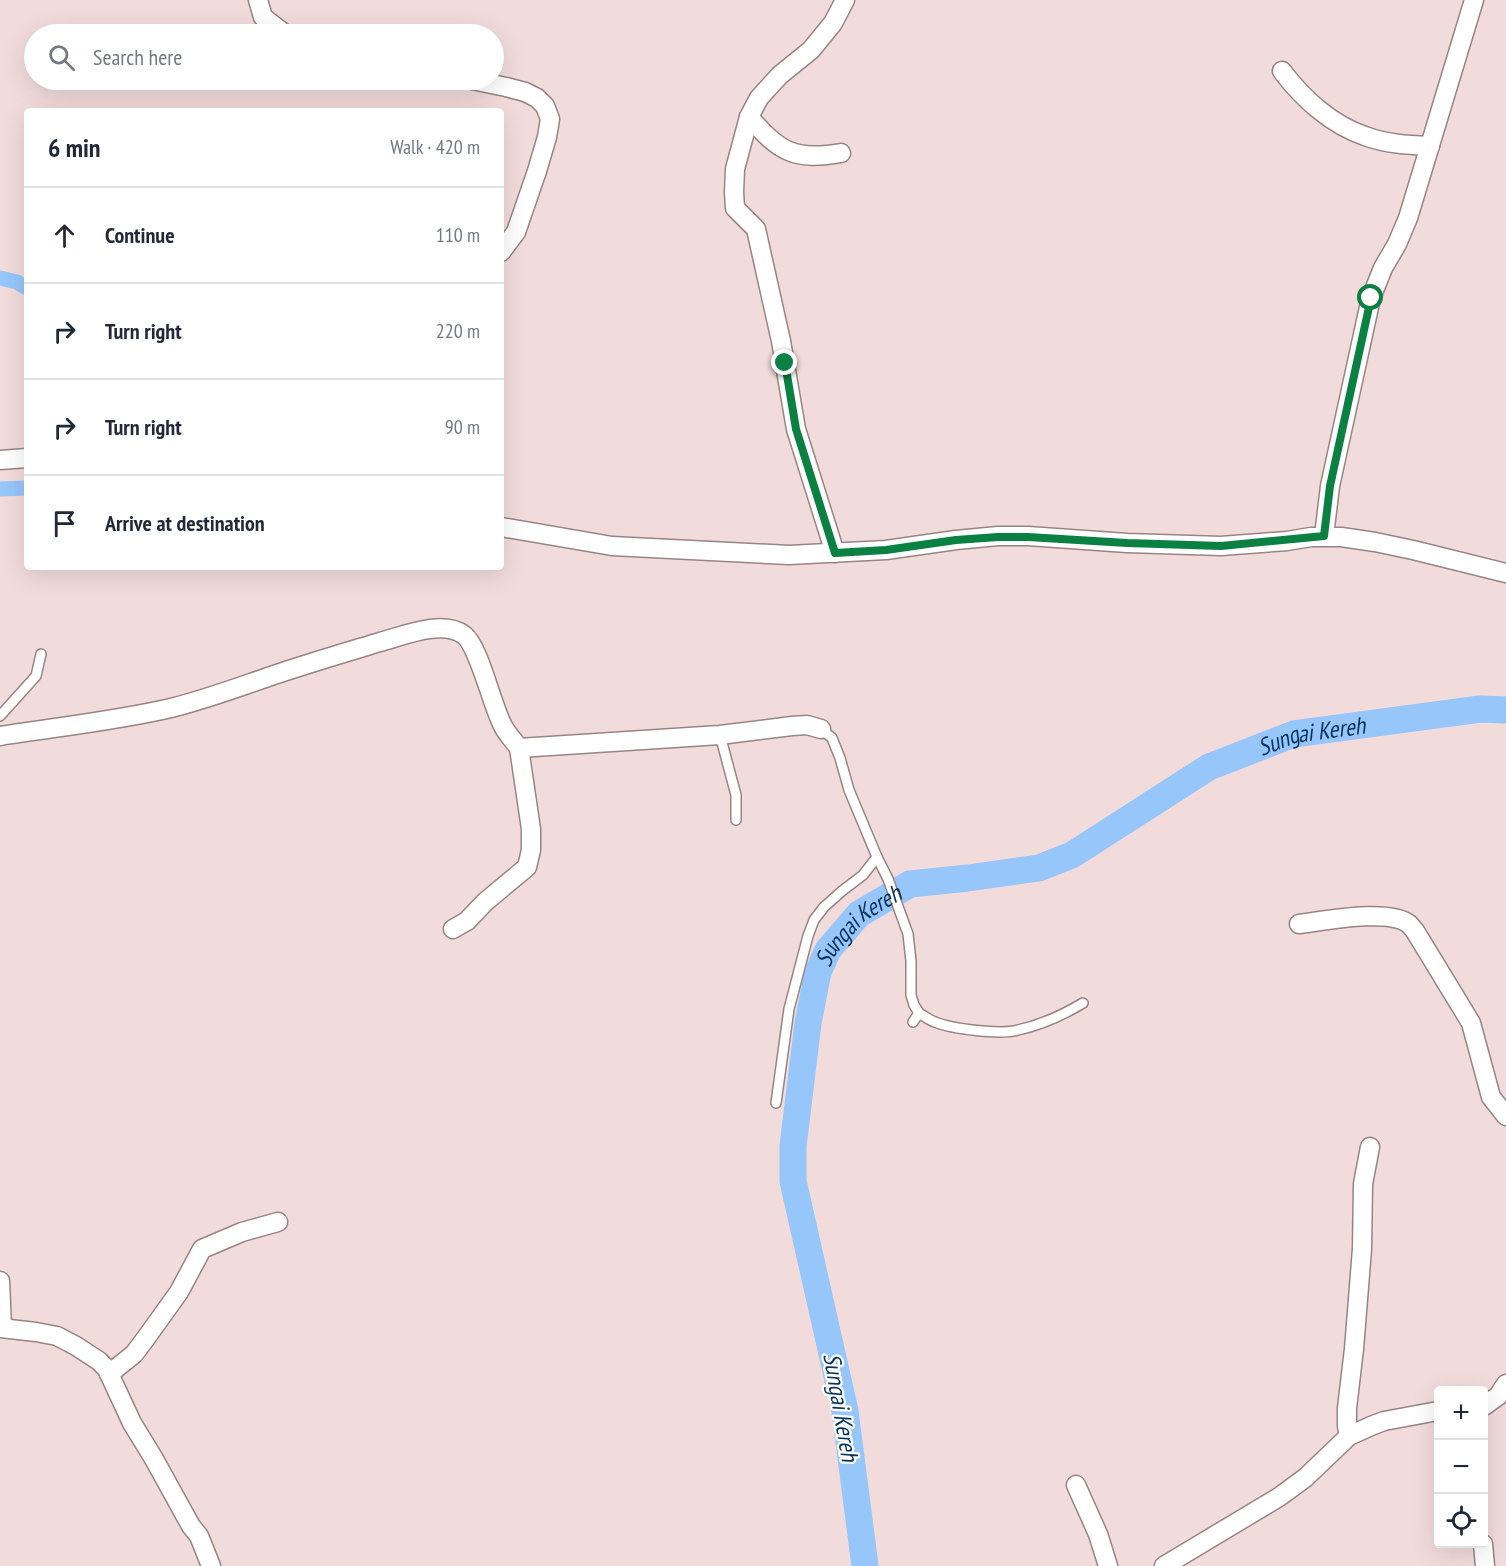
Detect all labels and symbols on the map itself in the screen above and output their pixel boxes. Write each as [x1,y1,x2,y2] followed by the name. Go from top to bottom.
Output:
[1357,284,1383,310] route start
[771,349,797,375] route end
[1253,709,1368,762] water label: Sungai Kereh
[807,877,908,971] water label: Sungai Kereh
[816,1350,866,1465] water label: Sungai Kereh

